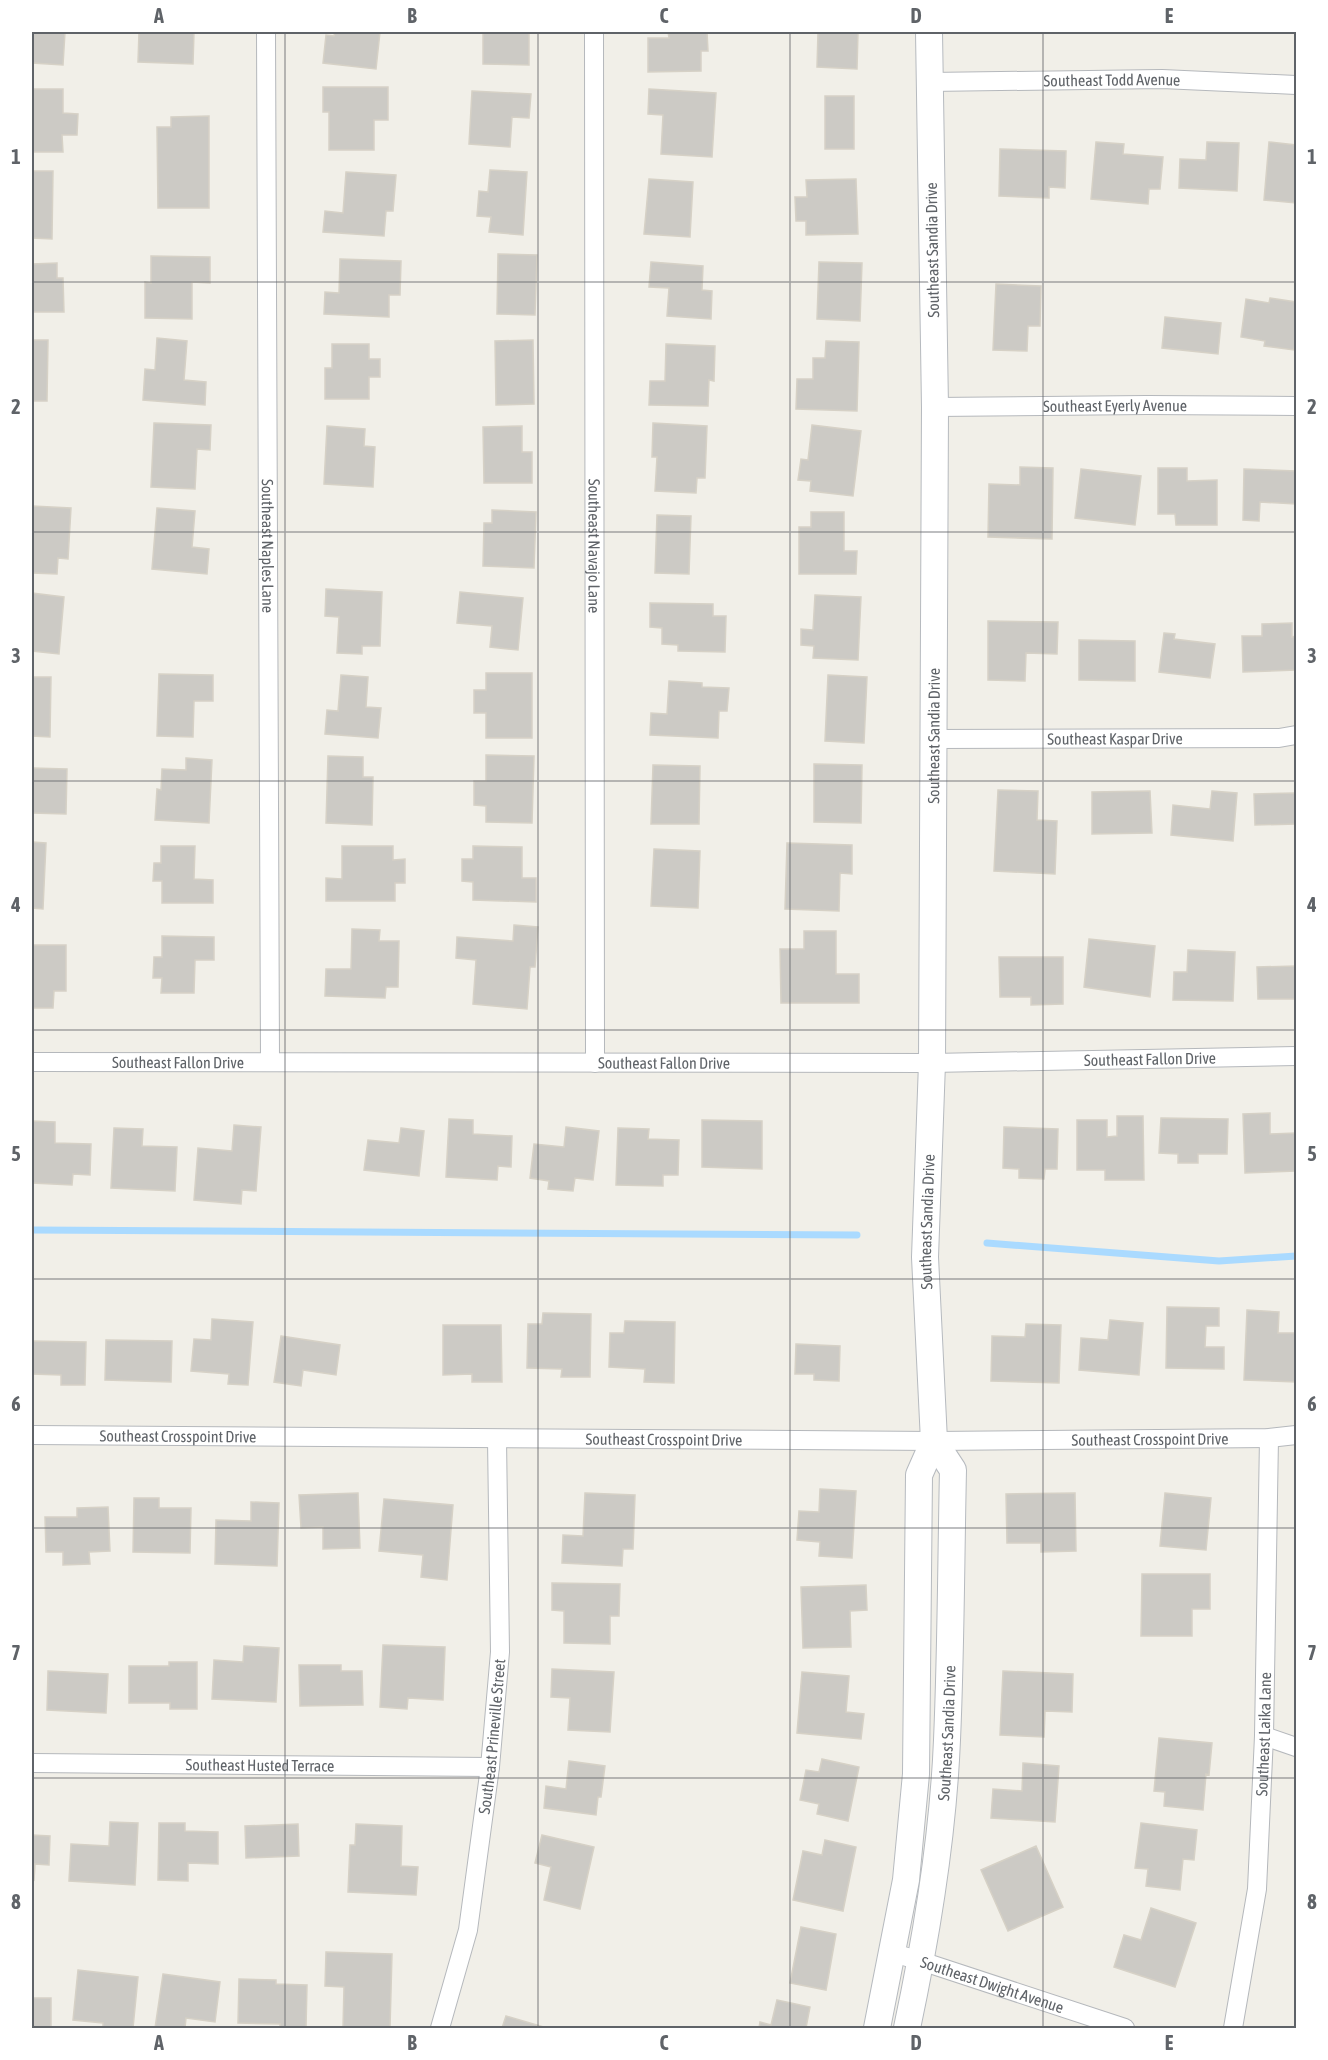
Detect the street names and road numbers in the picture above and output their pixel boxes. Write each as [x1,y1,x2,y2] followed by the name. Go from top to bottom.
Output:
[1043,70,1181,90] street label: Southeast Todd Avenue
[922,182,942,318] street label: Southeast Sandia Drive
[1043,396,1187,415] street label: Southeast Eyerly Avenue
[258,479,277,613] street label: Southeast Naples Lane
[585,479,604,613] street label: Southeast Navajo Lane
[924,668,943,804] street label: Southeast Sandia Drive
[1047,729,1183,748] street label: Southeast Kaspar Drive
[1084,1049,1216,1069] street label: Southeast Fallon Drive
[112,1053,244,1071] street label: Southeast Fallon Drive
[598,1054,730,1072] street label: Southeast Fallon Drive
[916,1154,938,1290] street label: Southeast Sandia Drive
[100,1426,256,1446] street label: Southeast Crosspoint Drive
[1071,1429,1228,1449] street label: Southeast Crosspoint Drive
[586,1430,742,1449] street label: Southeast Crosspoint Drive
[475,1658,508,1815] street label: Southeast Prineville Street
[934,1665,959,1802] street label: Southeast Sandia Drive
[1252,1672,1274,1797] street label: Southeast Laika Lane
[186,1755,334,1775] street label: Southeast Husted Terrace
[918,1952,1066,2016] street label: Southeast Dwight Avenue

